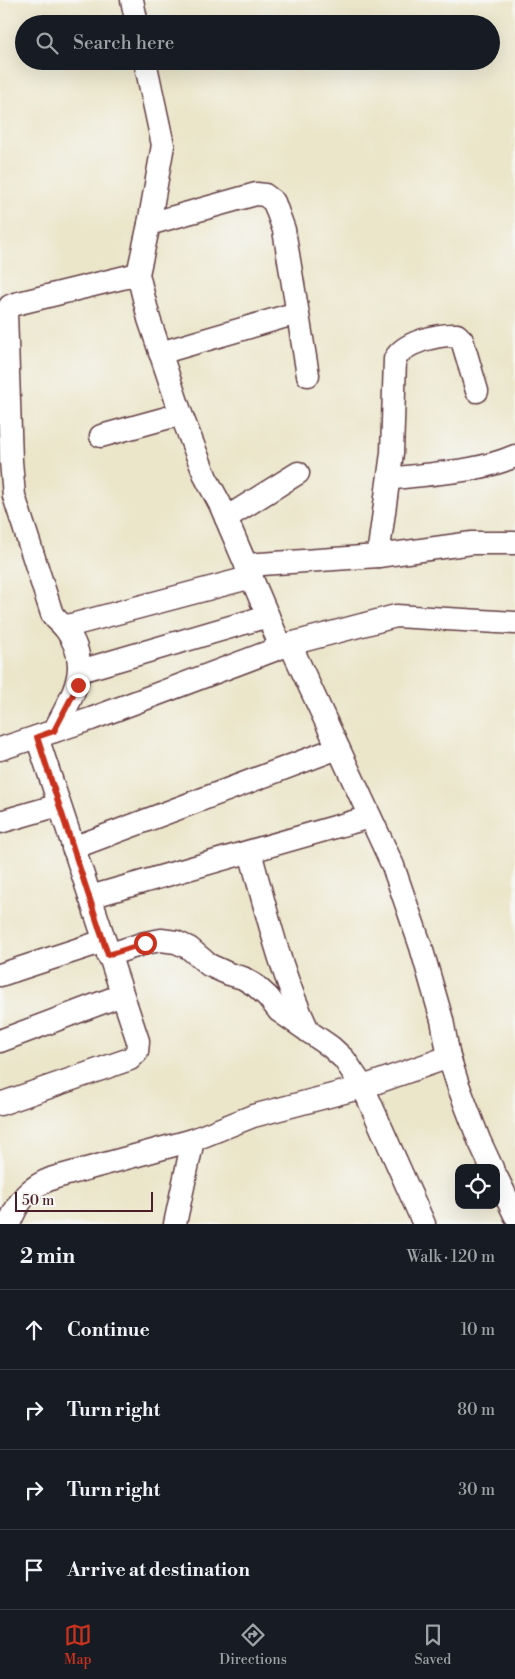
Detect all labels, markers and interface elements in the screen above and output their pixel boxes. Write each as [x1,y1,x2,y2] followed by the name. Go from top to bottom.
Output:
[15,15,500,70] search box
[33,29,61,57] icon: search
[73,31,174,55] text: Search here
[67,674,90,697] route end
[134,932,157,955] route start
[455,1164,500,1209] map controls
[455,1164,500,1209] button: locate
[15,1189,152,1212] scale bar
[22,1192,54,1210] text: 50 m
[20,1244,75,1270] text: 2 min
[407,1247,495,1267] text: Walk · 120 m
[20,1316,48,1344] icon: ahead
[67,1318,150,1342] text: Continue
[461,1320,495,1340] text: 10 m
[20,1396,48,1424] icon: right
[67,1398,160,1422] text: Turn right
[457,1400,495,1420] text: 80 m
[20,1476,48,1504] icon: right
[67,1478,160,1502] text: Turn right
[458,1480,495,1500] text: 30 m
[20,1556,48,1584] icon: arrive
[67,1558,250,1582] text: Arrive at destination
[64,1621,92,1669] tab: Map
[219,1621,287,1669] tab: Directions
[414,1621,451,1669] tab: Saved

